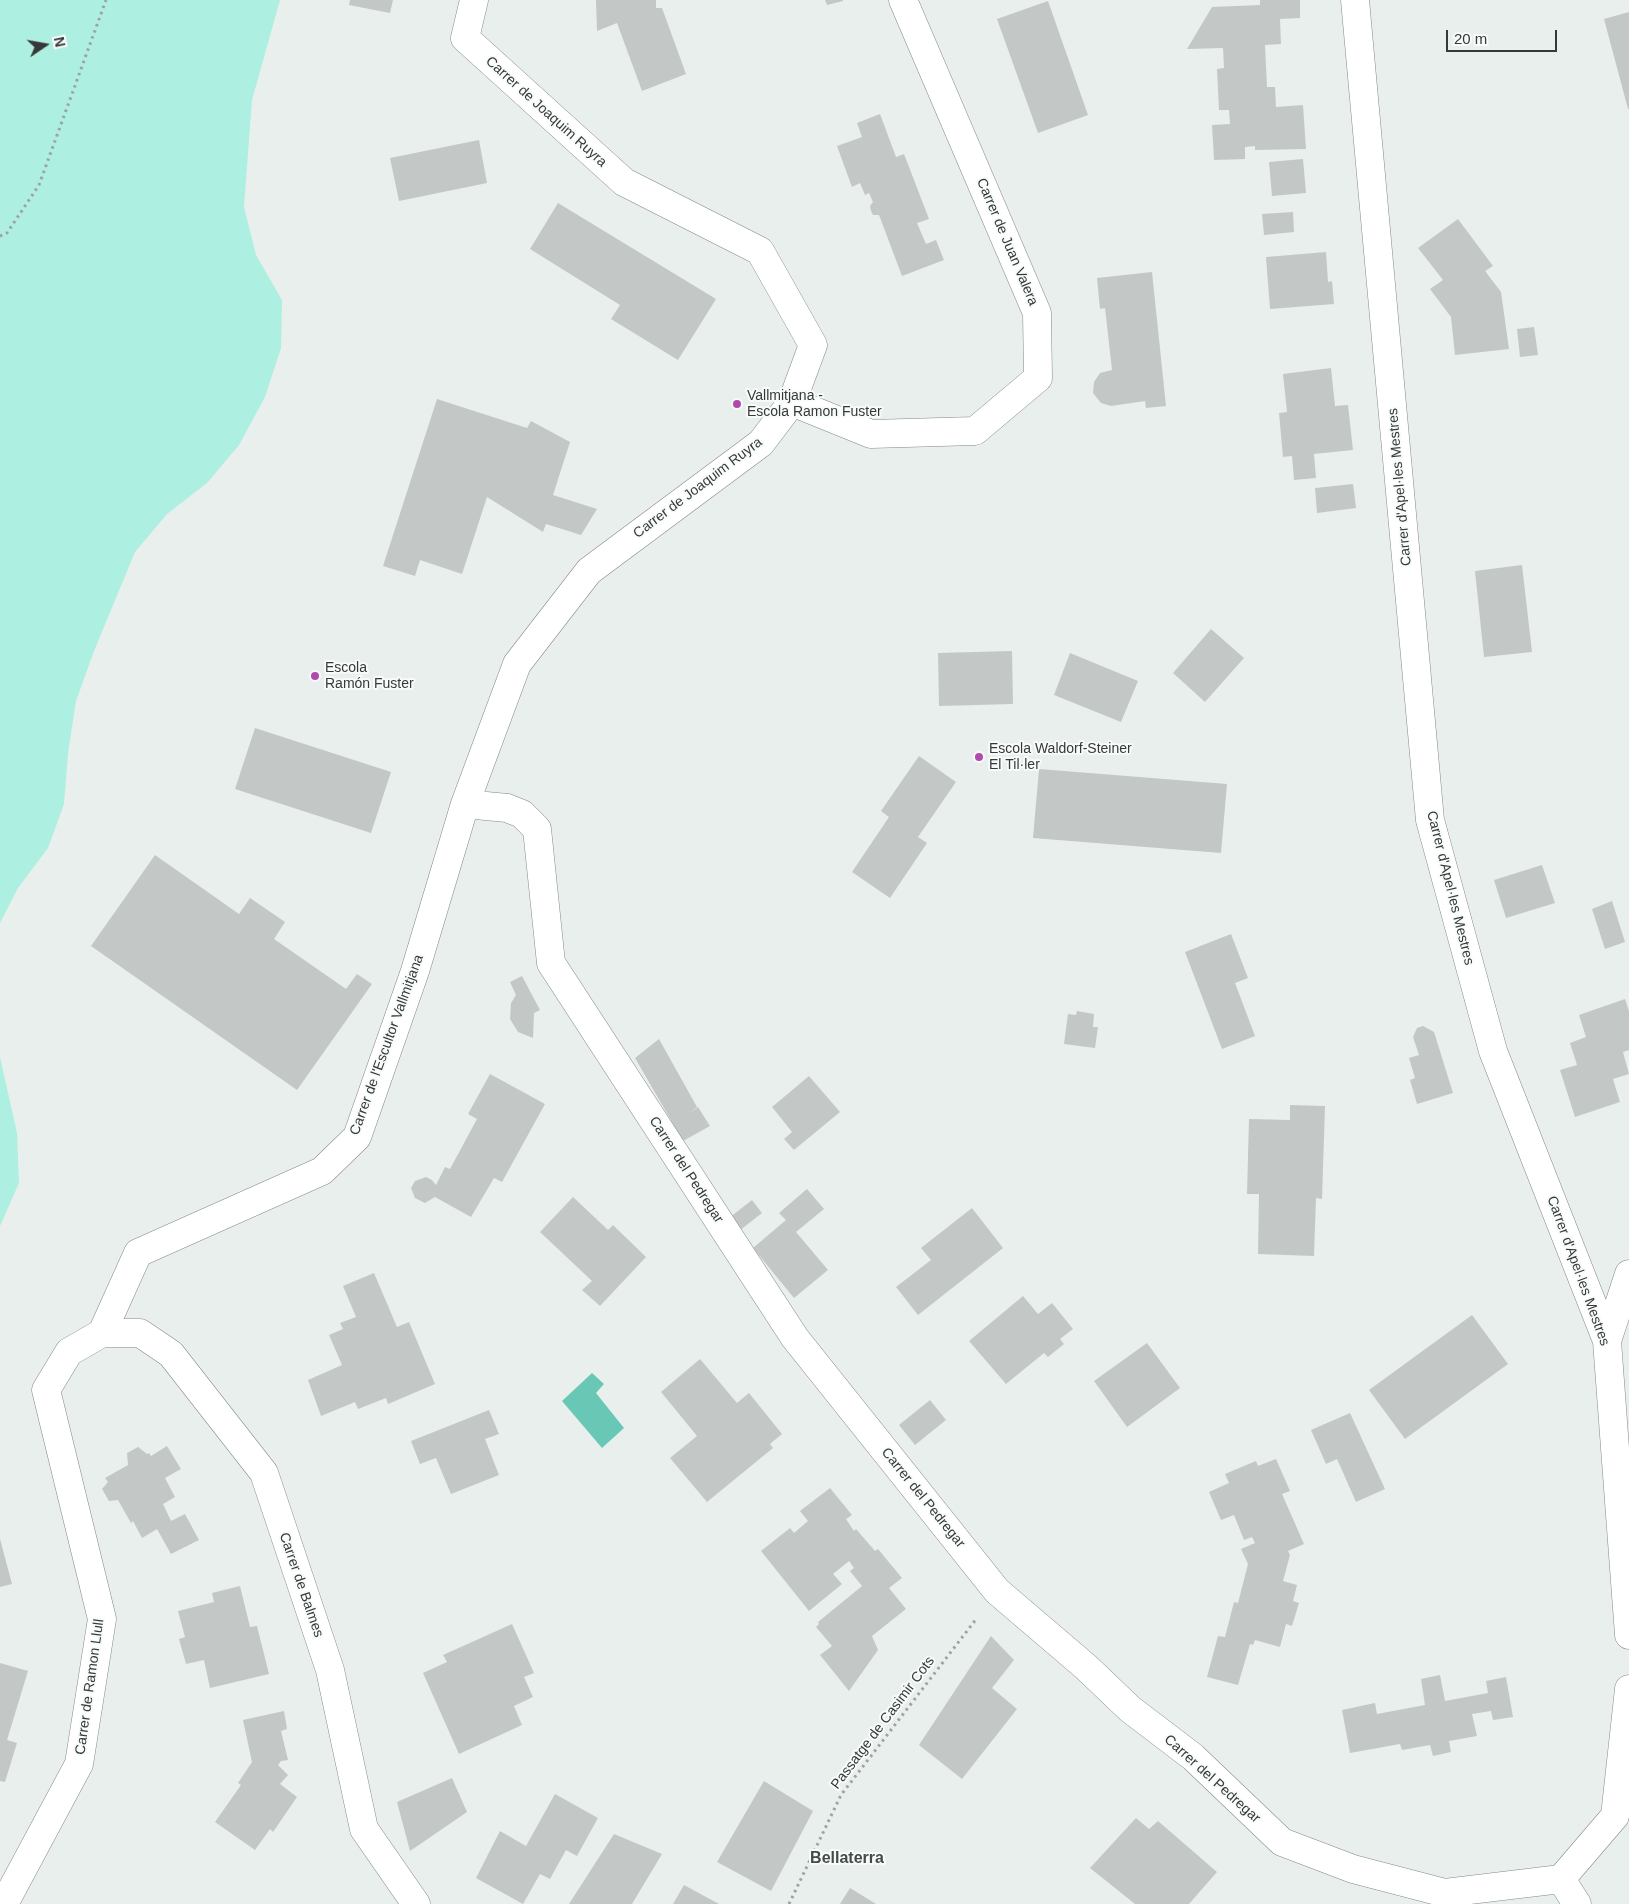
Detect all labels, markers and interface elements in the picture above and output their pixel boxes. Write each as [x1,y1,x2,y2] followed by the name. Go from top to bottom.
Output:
[20,20,70,70] north arrow
[1449,20,1560,52] scale bar
[1454,30,1487,47] text: 20 m
[51,35,69,48] text: N
[482,53,610,171] street label: Carrer de Joaquim Ruyra
[973,176,1041,308] street label: Carrer de Juan Valera
[747,388,882,421] place label: Vallmitjana - Escola Ramon Fuster
[731,398,743,410] marker: Vallmitjana - Escola Ramon Fuster
[1385,407,1415,567] street label: Carrer d'Apel·les Mestres
[630,434,766,542] street label: Carrer de Joaquim Ruyra
[325,660,414,692] place label: Escola Ramón Fuster
[309,670,321,682] marker: Escola Ramón Fuster
[989,741,1132,774] place label: Escola Waldorf-Steiner El Til·ler
[973,751,985,763] marker: Escola Waldorf-Steiner El Til·ler
[1423,809,1477,967] street label: Carrer d'Apel·les Mestres
[346,953,428,1137] street label: Carrer de l'Escultor Vallmitjana
[645,1114,727,1226] street label: Carrer del Pedregar
[1543,1194,1613,1348] street label: Carrer d'Apel·les Mestres
[878,1445,968,1551] street label: Carrer del Pedregar
[275,1530,327,1640] street label: Carrer de Balmes
[72,1618,108,1756] street label: Carrer de Ramon Llull
[828,1653,938,1793] street label: Passatge de Casimir Cots
[1160,1731,1264,1827] street label: Carrer del Pedregar
[810,1849,884,1869] district label: Bellaterra

